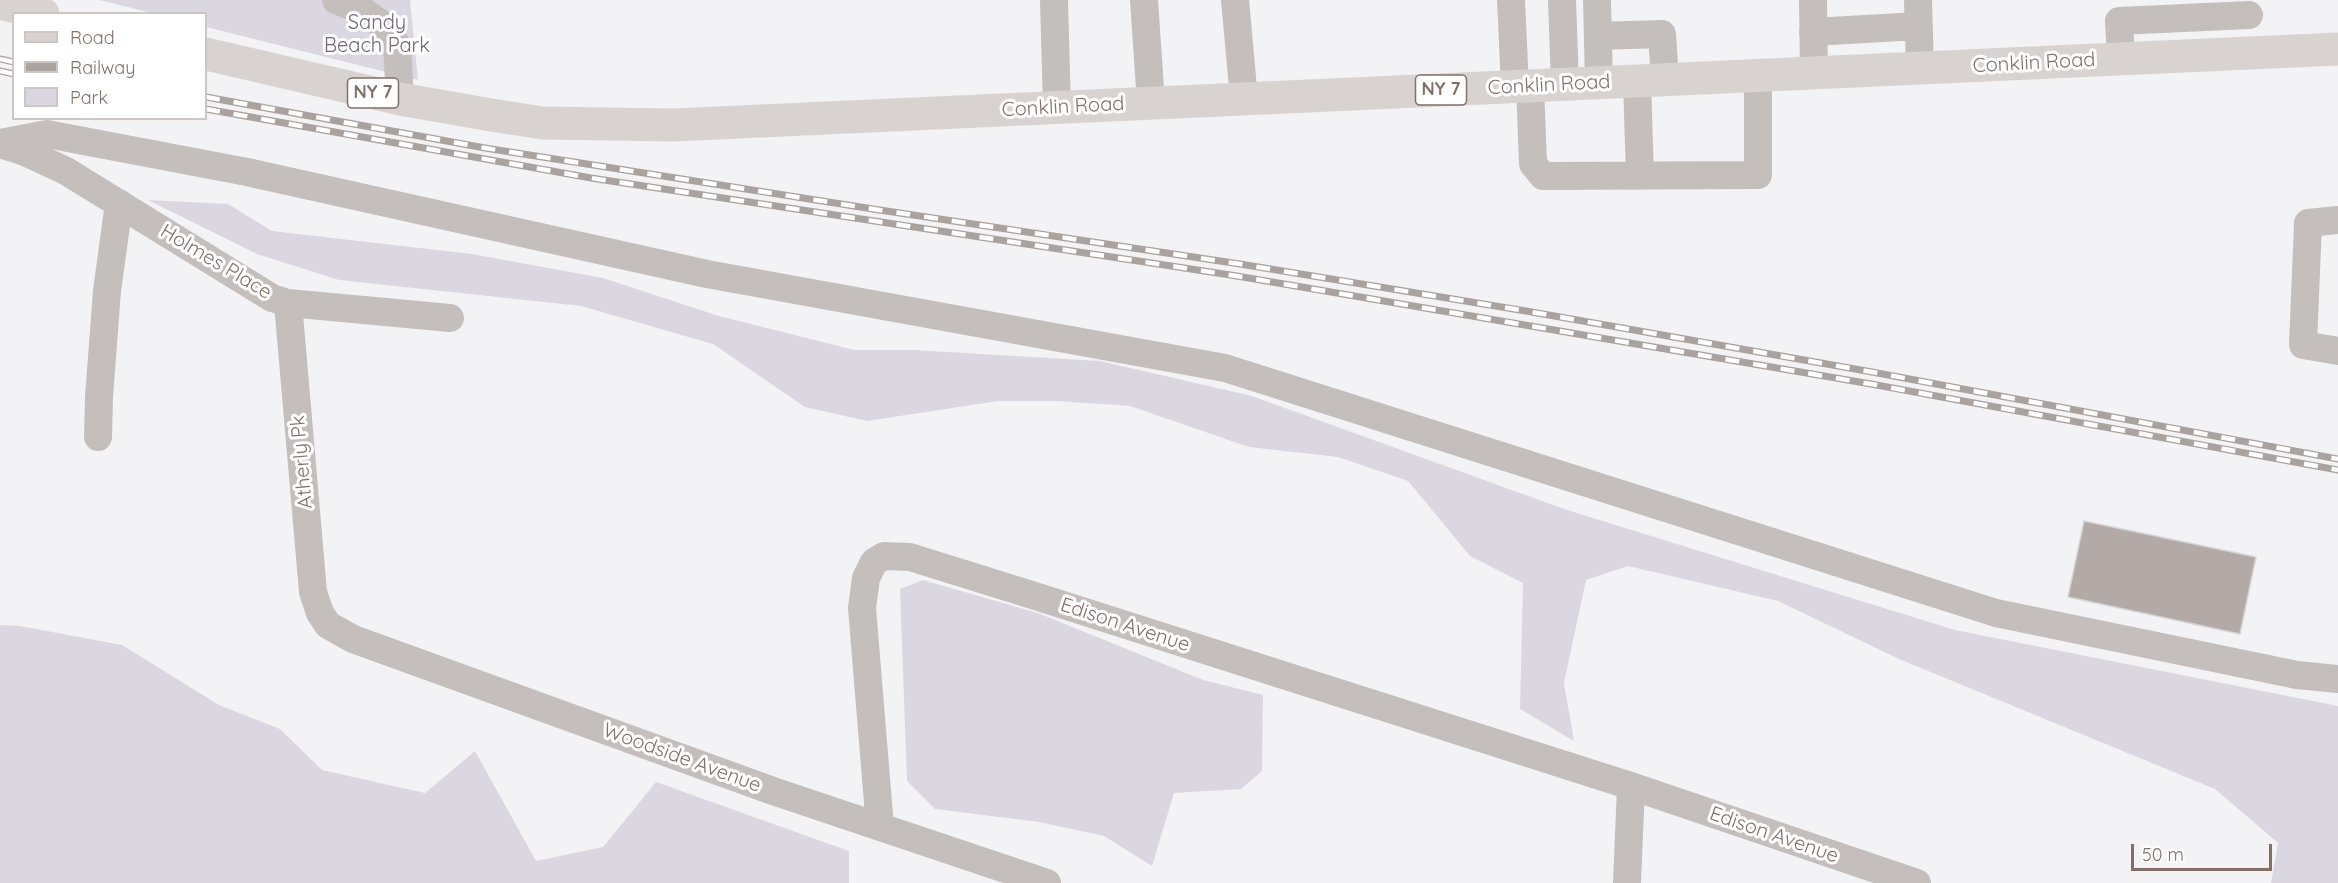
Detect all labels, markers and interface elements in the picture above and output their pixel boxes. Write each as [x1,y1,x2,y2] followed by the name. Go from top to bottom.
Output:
[324,11,430,58] park label: Sandy Beach Park
[12,12,207,120] legend
[70,26,115,49] text: Road
[1972,48,2096,78] street label: Conklin Road
[70,56,136,79] text: Railway
[1487,70,1611,100] street label: Conklin Road
[1416,75,1466,105] road number: NY 7
[348,78,398,108] road number: NY 7
[70,86,108,109] text: Park
[1001,92,1125,122] street label: Conklin Road
[156,219,276,305] street label: Holmes Place
[286,414,318,510] street label: Atherly Pk
[1057,593,1193,657] street label: Edison Avenue
[600,718,764,798] street label: Woodside Avenue
[1706,802,1842,868] street label: Edison Avenue
[2134,832,2275,870] scale bar
[2142,843,2184,866] text: 50 m

